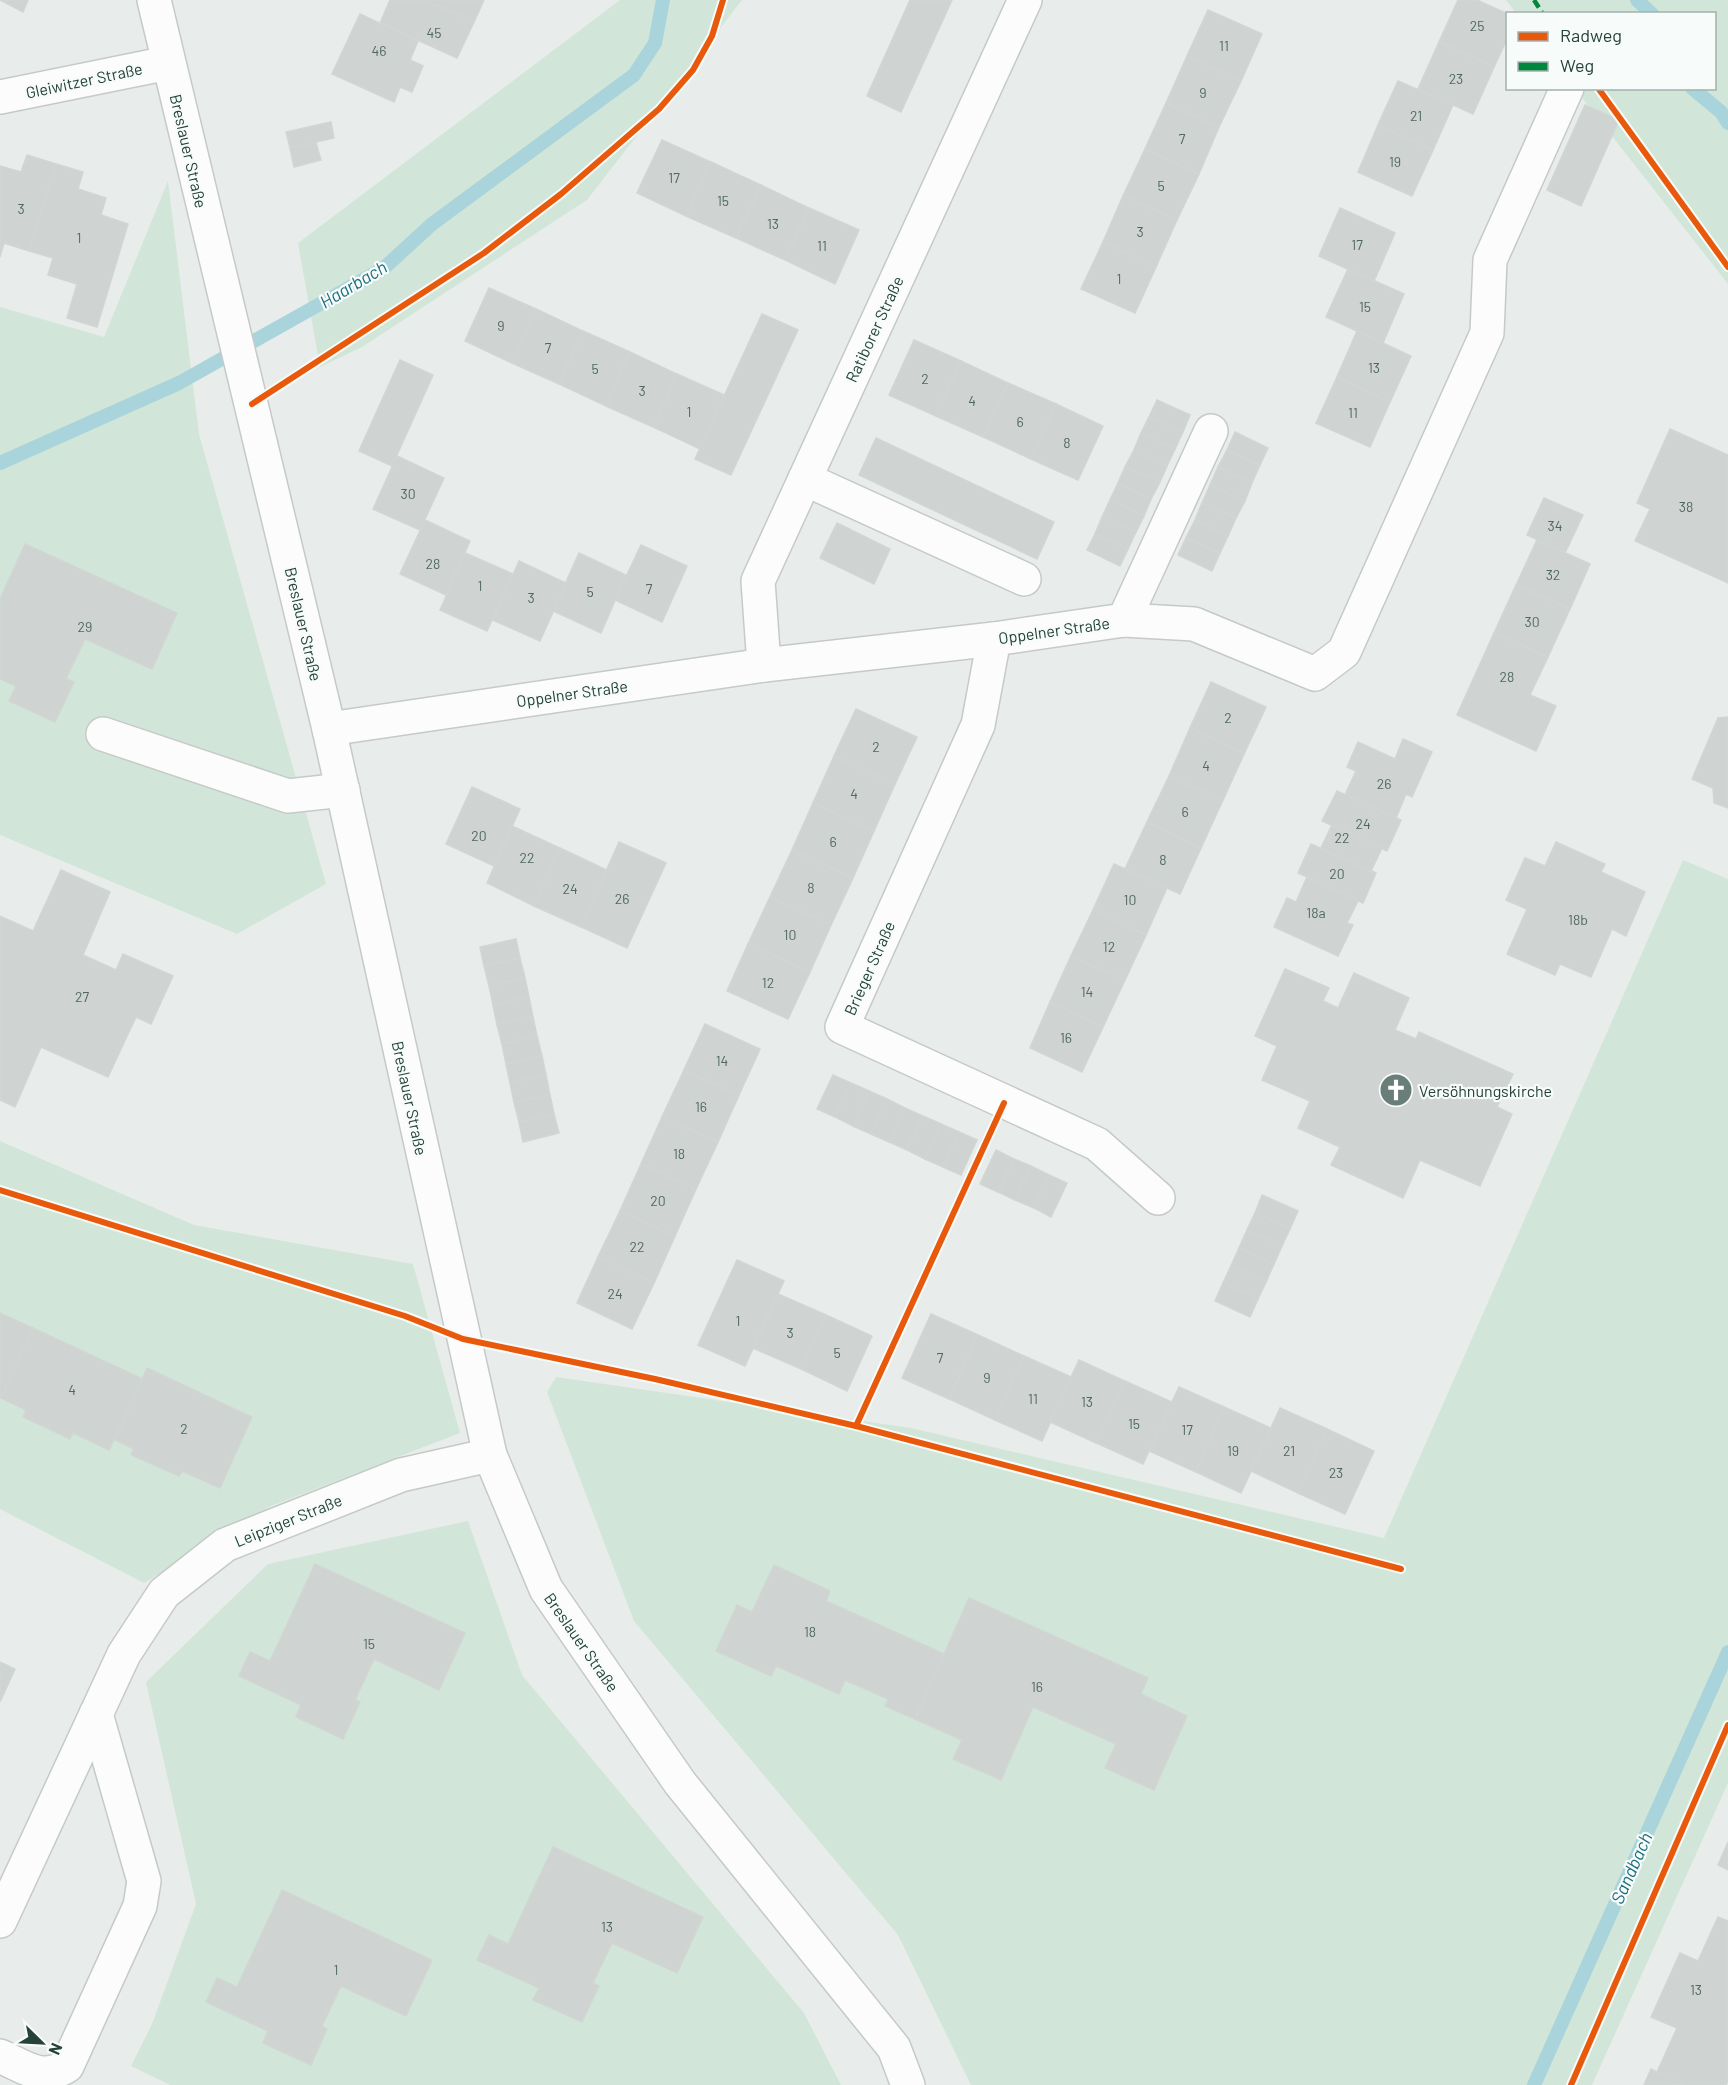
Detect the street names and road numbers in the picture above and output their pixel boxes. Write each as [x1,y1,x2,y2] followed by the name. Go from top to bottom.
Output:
[24,58,144,102] street label: Gleiwitzer Straße
[167,92,211,210] street label: Breslauer Straße
[841,273,907,385] street label: Ratiborer Straße
[282,565,326,683] street label: Breslauer Straße
[997,613,1111,647] street label: Oppelner Straße
[515,676,629,710] street label: Oppelner Straße
[840,918,898,1018] street label: Brieger Straße
[389,1039,431,1157] street label: Breslauer Straße
[231,1490,345,1550] street label: Leipziger Straße
[541,1589,623,1695] street label: Breslauer Straße

